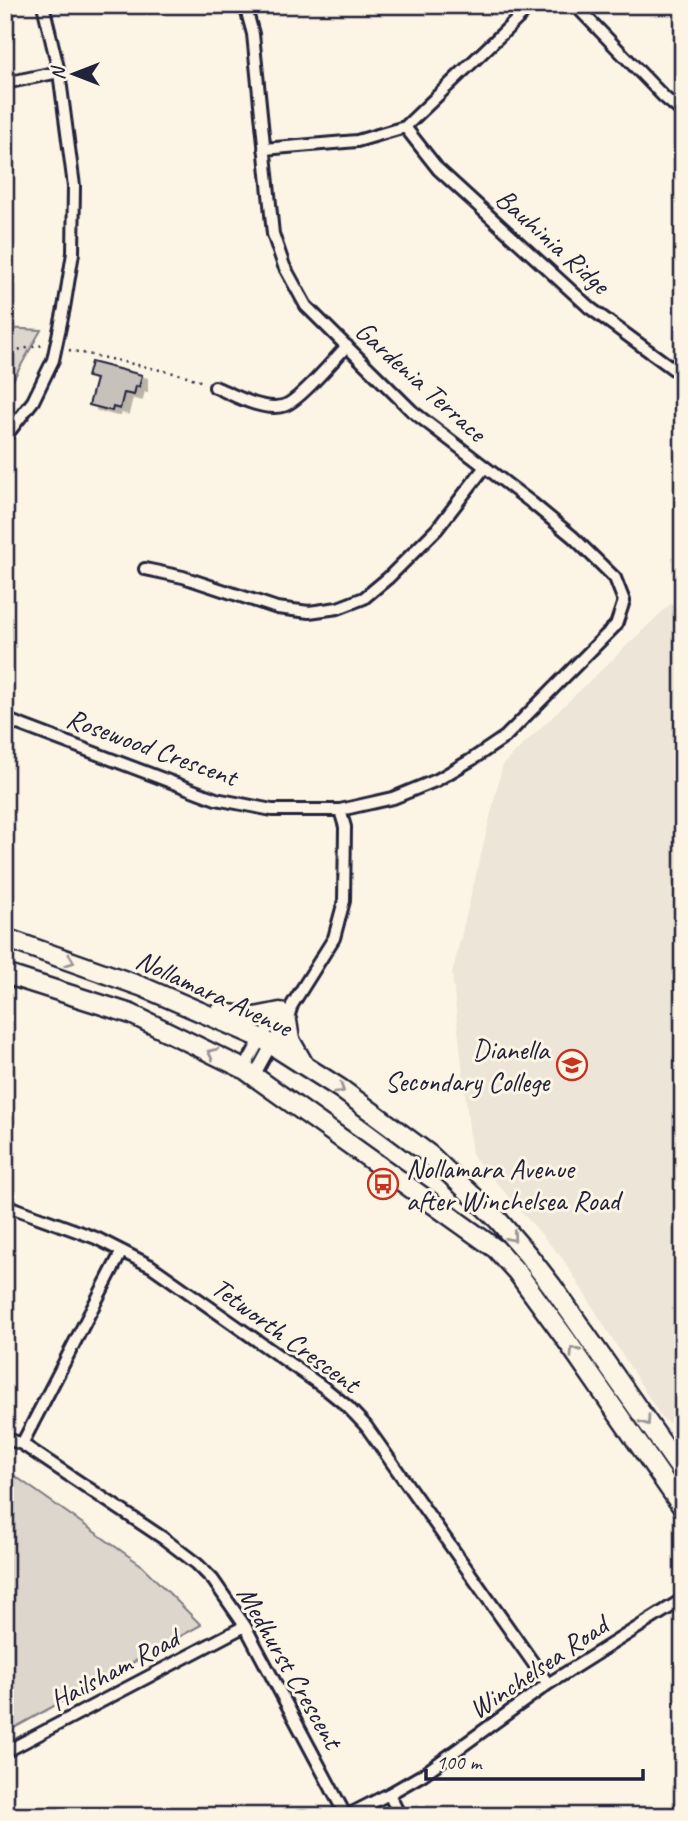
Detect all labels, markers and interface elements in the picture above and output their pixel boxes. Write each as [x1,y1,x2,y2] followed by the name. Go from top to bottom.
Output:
[38,38,108,108] north arrow
[46,65,70,80] text: N
[489,181,619,303] street label: Bauhinia Ridge
[348,313,495,450] street label: Gardenia Terrace
[62,700,244,795] street label: Rosewood Crescent
[130,942,299,1045] street label: Nollamara Avenue
[63,953,75,967] one-way arrow
[385,1032,551,1099] place label: Dianella Secondary College
[207,1048,219,1062] one-way arrow
[555,1048,589,1082] school or university icon: Dianella Secondary College
[332,1081,345,1093] one-way arrow
[406,1151,624,1218] place label: Nollamara Avenue after Winchelsea Road
[366,1167,400,1201] bus stop icon: Nollamara Avenue after Winchelsea Road
[504,1229,516,1242] one-way arrow
[205,1270,369,1402] street label: Tetworth Crescent
[570,1346,582,1359] one-way arrow
[638,1413,650,1426] one-way arrow
[229,1580,352,1757] street label: Medhurst Crescent
[462,1606,617,1726] street label: Winchelsea Road
[44,1619,188,1718] street label: Hailsham Road
[426,1737,642,1781] scale bar
[436,1749,483,1775] text: 100 m

